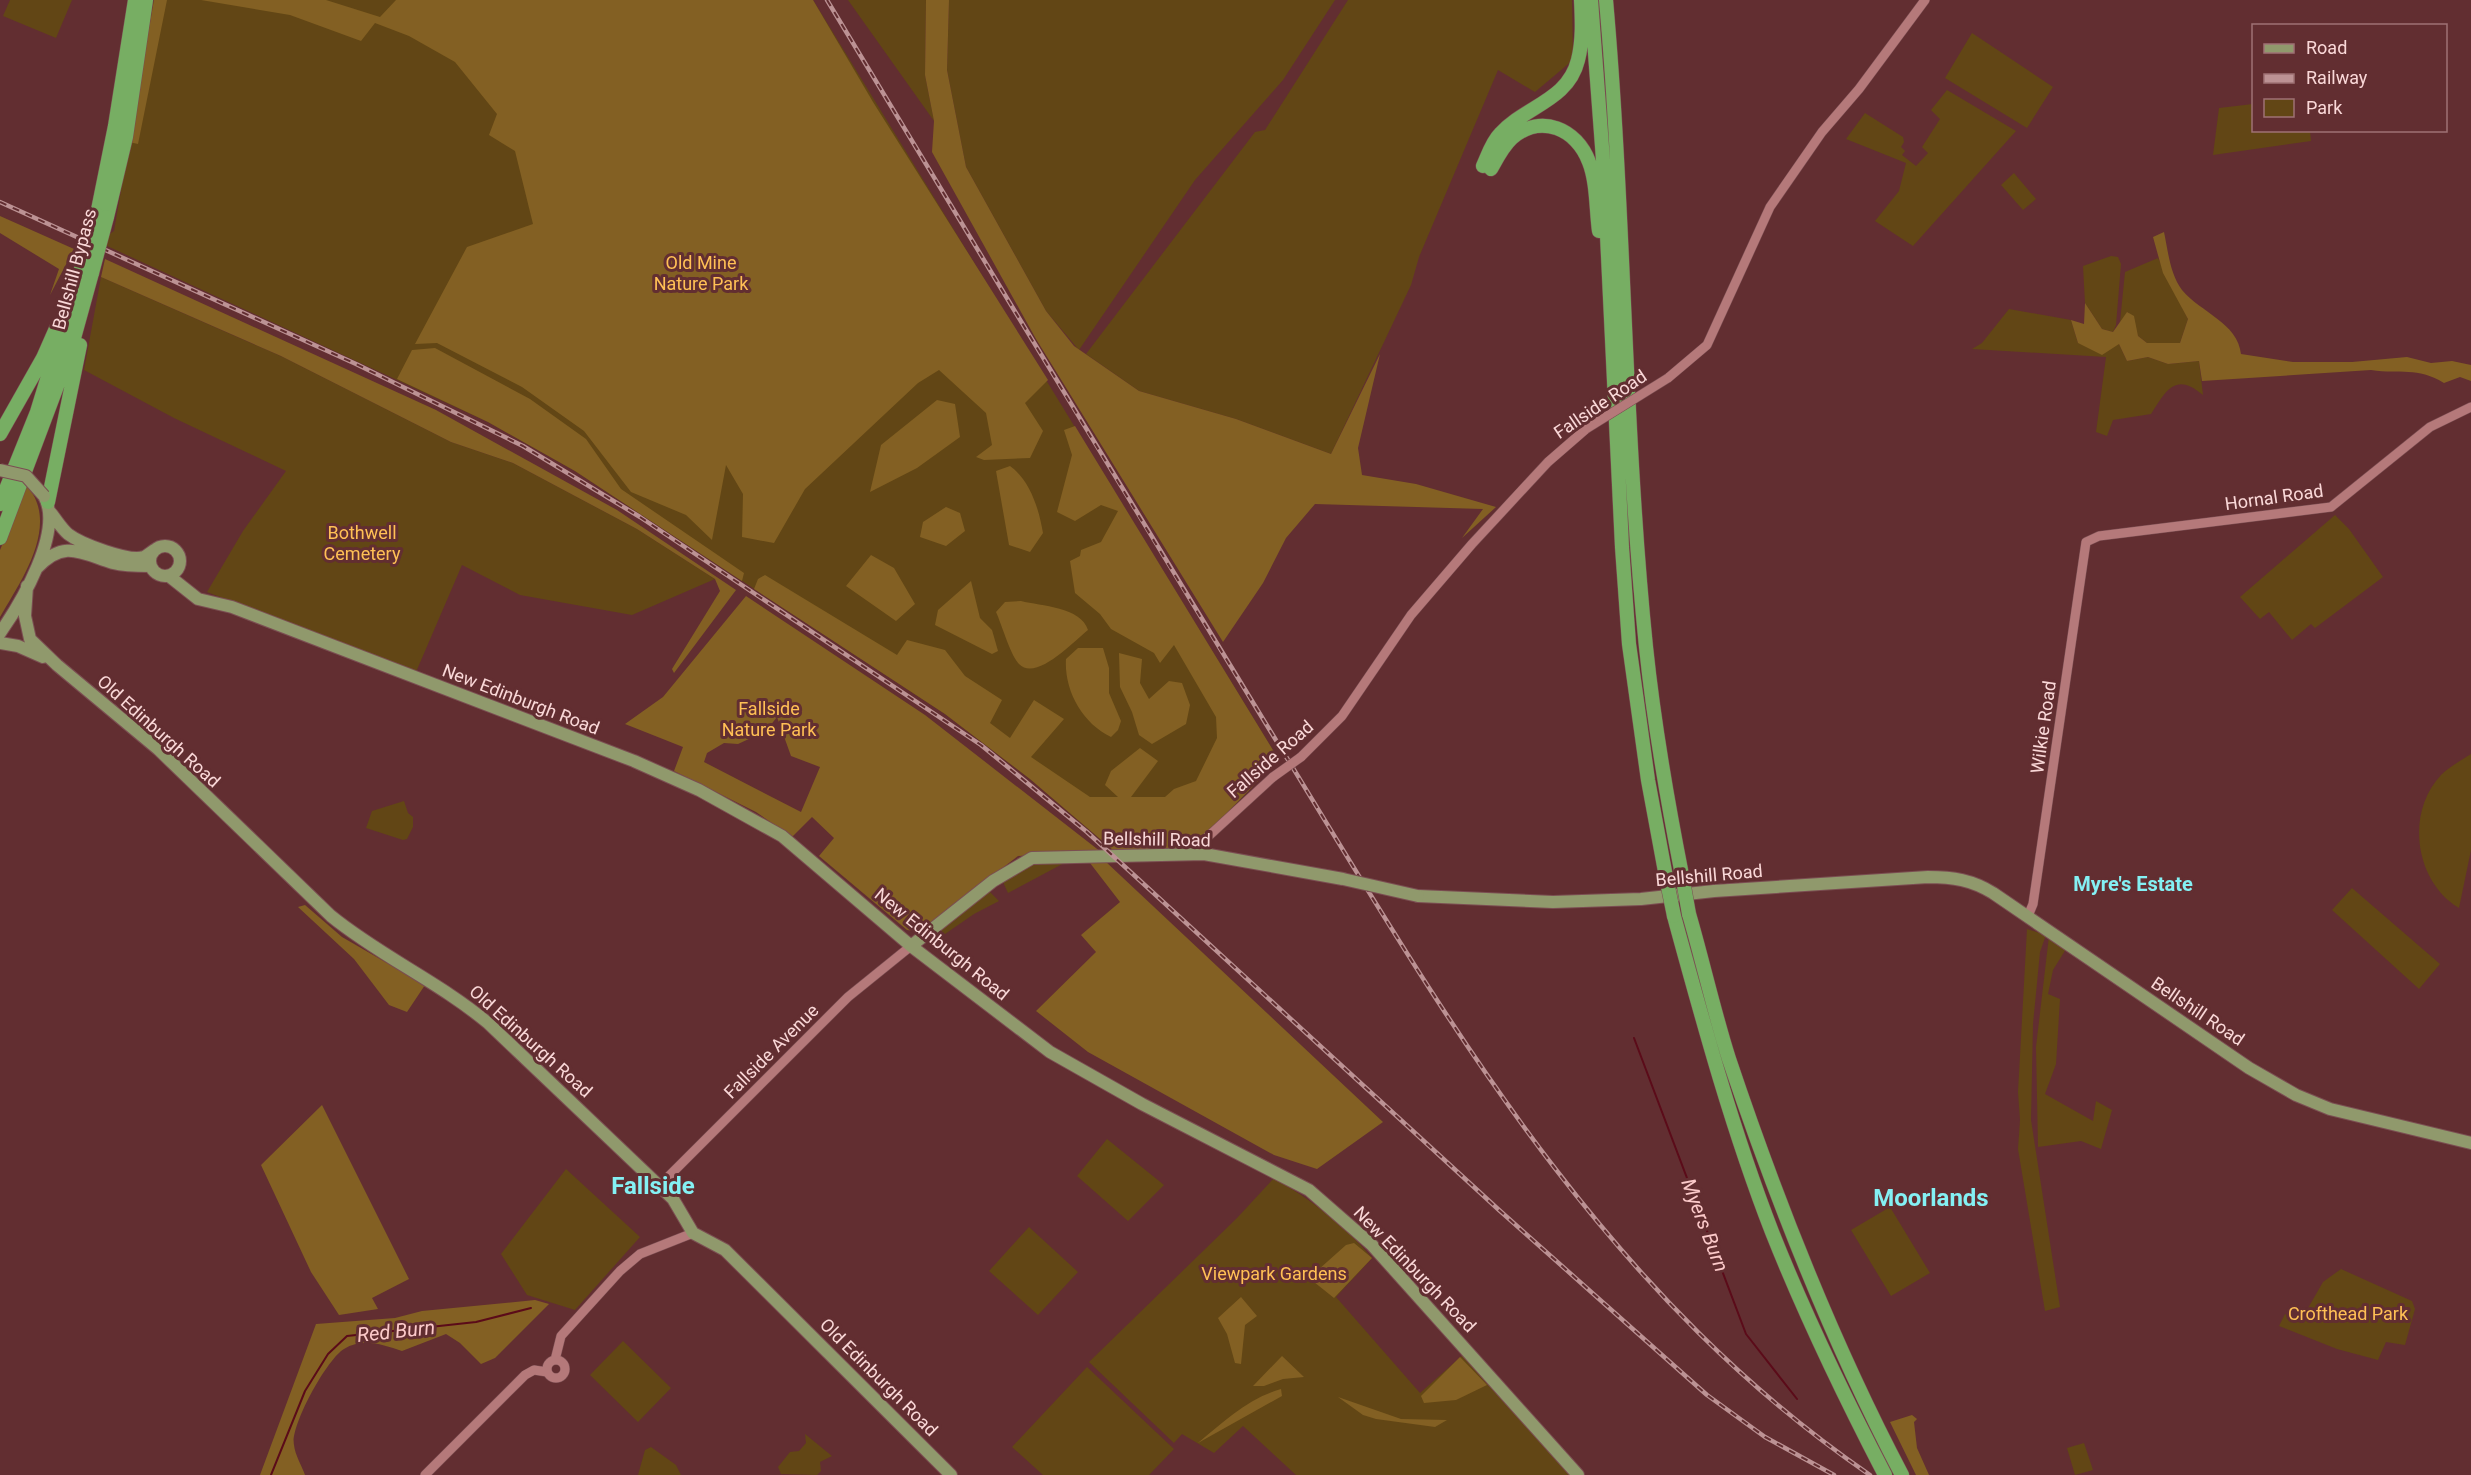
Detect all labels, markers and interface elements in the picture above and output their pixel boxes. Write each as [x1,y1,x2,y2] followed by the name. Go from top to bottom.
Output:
[2252,24,2447,132] legend
[2306,37,2347,58] text: Road
[2306,67,2368,88] text: Railway
[2306,97,2343,118] text: Park
[48,206,100,332] street label: Bellshill Bypass
[654,252,749,294] park label: Old Mine Nature Park
[1550,365,1650,443] street label: Fallside Road
[2223,480,2325,514] street label: Hornal Road
[324,522,401,564] park label: Bothwell Cemetery
[439,659,603,739] street label: New Edinburgh Road
[93,670,225,792] street label: Old Edinburgh Road
[2026,679,2060,775] street label: Wilkie Road
[722,698,817,740] park label: Fallside Nature Park
[1223,716,1317,802] street label: Fallside Road
[1103,828,1211,850] street label: Bellshill Road
[1654,860,1764,890] street label: Bellshill Road
[2073,872,2193,896] district label: Myre's Estate
[871,883,1013,1005] street label: New Edinburgh Road
[2148,972,2248,1050] street label: Bellshill Road
[465,980,597,1102] street label: Old Edinburgh Road
[719,999,823,1103] street label: Fallside Avenue
[611,1172,695,1200] district label: Fallside
[1676,1175,1734,1275] water label: Myers Burn
[1873,1184,1989,1212] district label: Moorlands
[1350,1202,1480,1336] street label: New Edinburgh Road
[1201,1263,1347,1284] park label: Viewpark Gardens
[2288,1303,2409,1324] park label: Crofthead Park
[816,1314,942,1440] street label: Old Edinburgh Road
[356,1315,436,1347] water label: Red Burn

